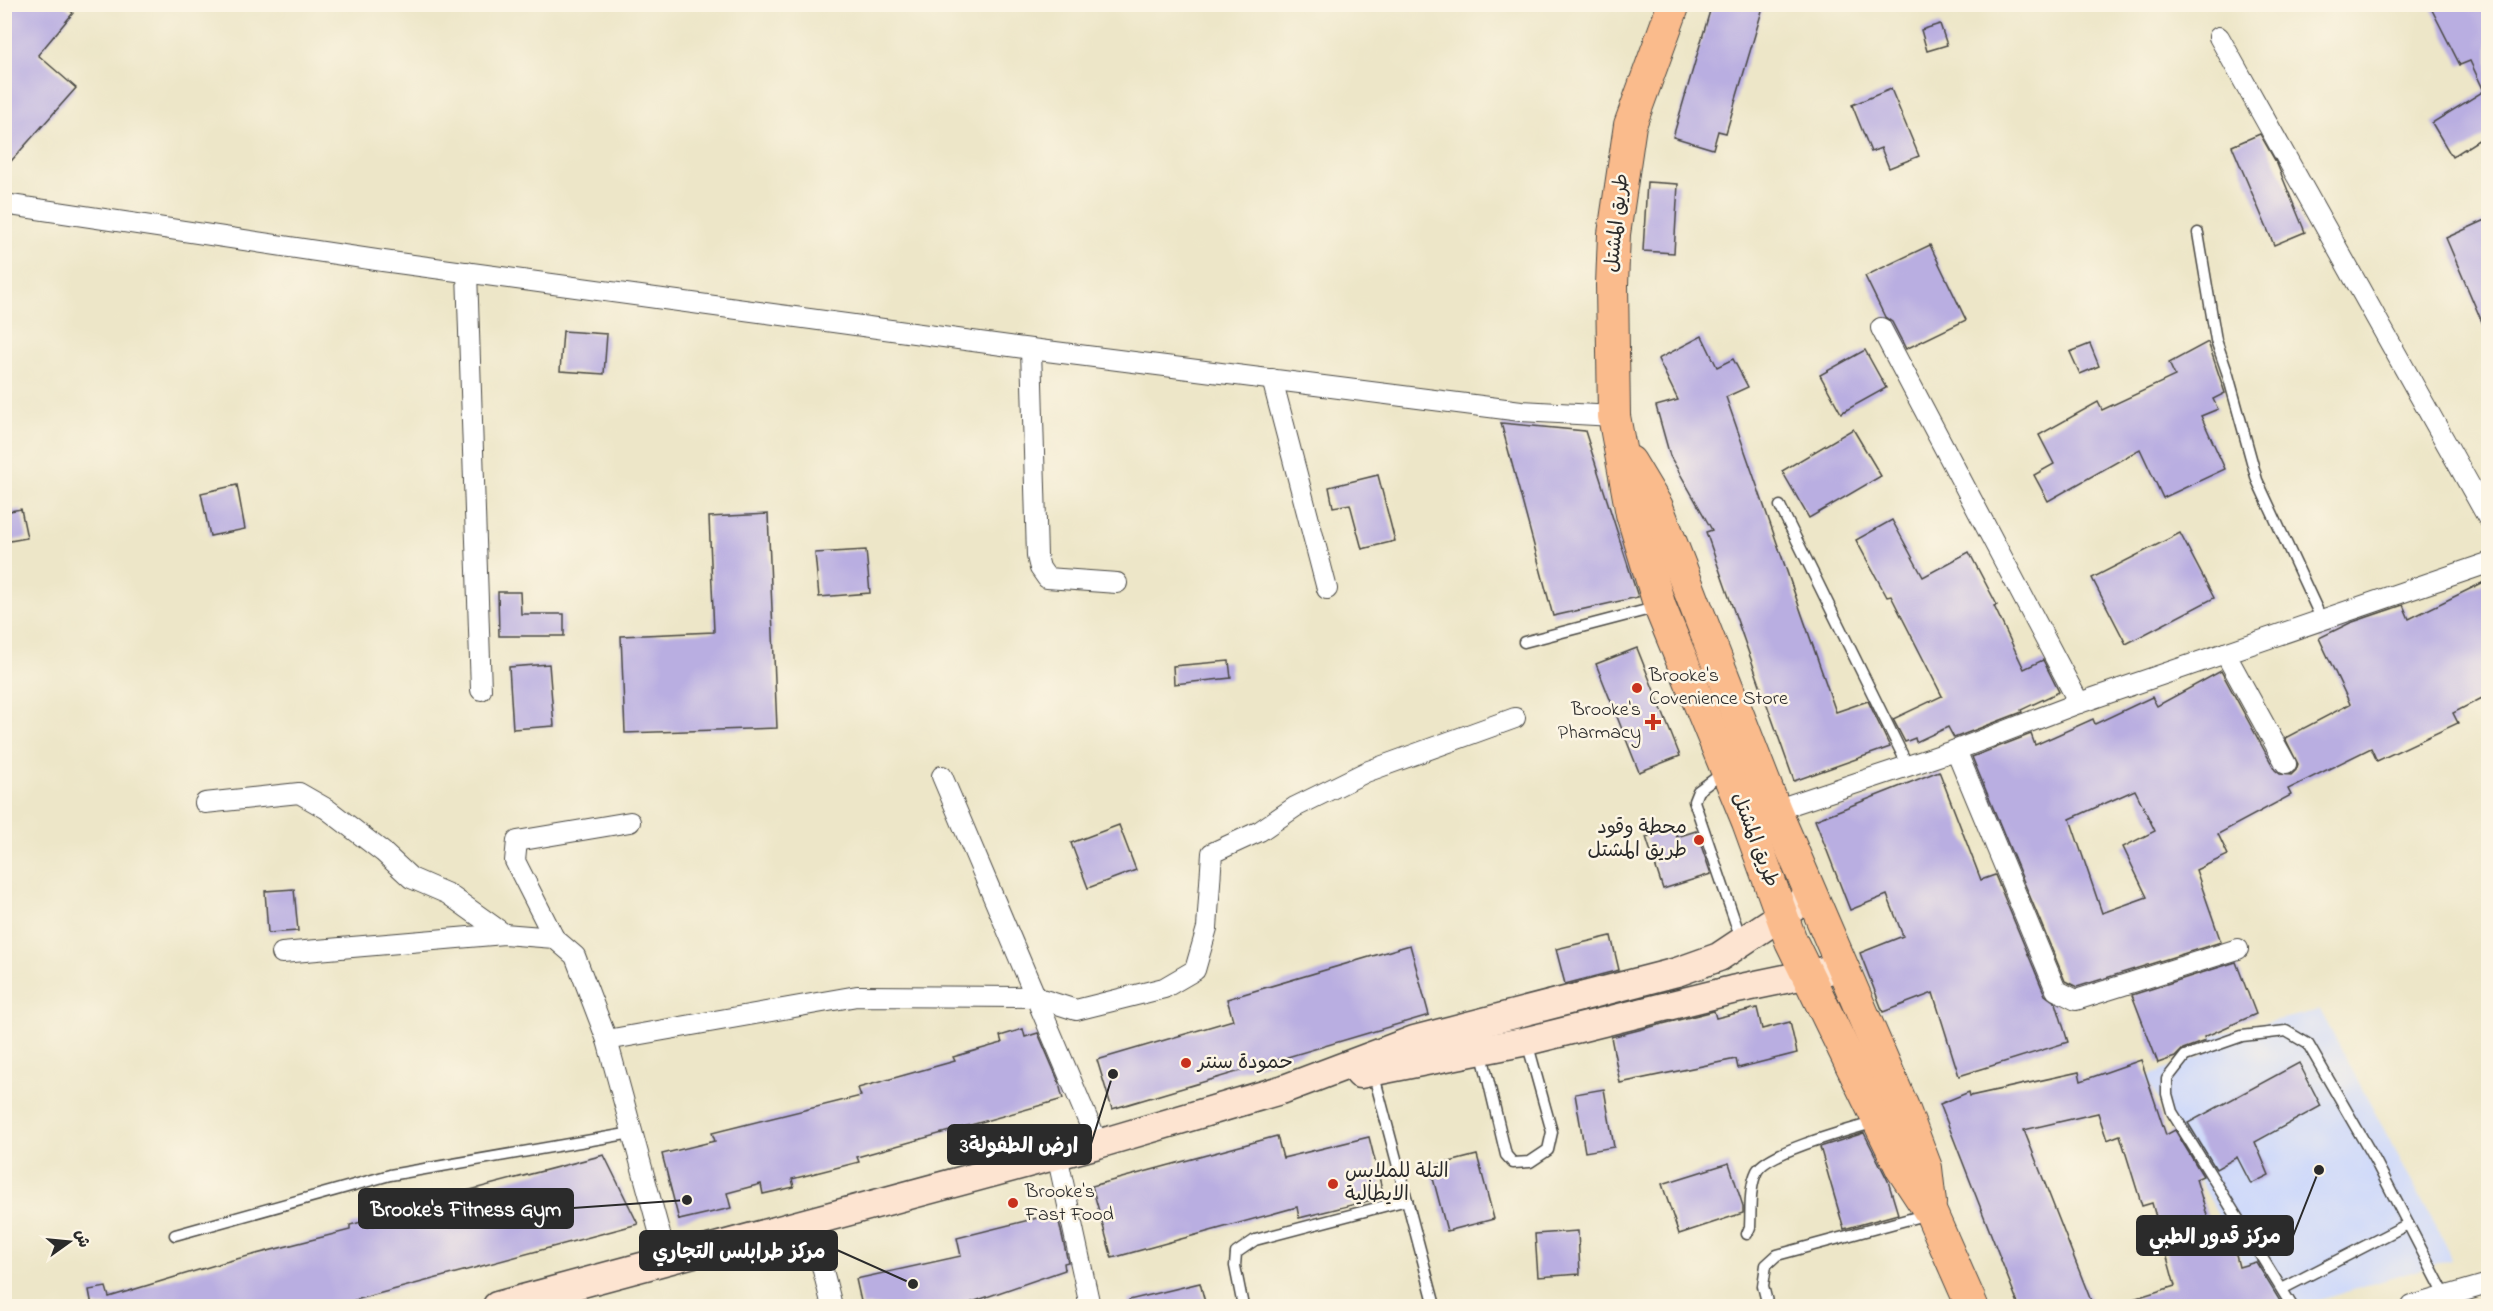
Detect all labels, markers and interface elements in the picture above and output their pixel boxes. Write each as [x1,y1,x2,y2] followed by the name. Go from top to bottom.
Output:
[1598,172,1638,274] street label: طريق المشتل
[1648,662,1788,714] place label: Brooke's Covenience Store
[1630,681,1644,695] marker: Brooke's Covenience Store
[1558,696,1641,748] place label: Brooke's Pharmacy
[1646,715,1660,729] marker: Brooke's Pharmacy
[1723,788,1785,892] street label: طريق المشتل
[1588,814,1687,866] place label: محطة وقود طريق المشتل
[1692,833,1706,847] marker: محطة وقود طريق المشتل
[1196,1049,1292,1078] place label: حمودة سنتر
[1179,1056,1193,1070] marker: حمودة سنتر
[948,1125,1091,1164] callout: ارض الطفولة3
[959,1132,1078,1162] text: ارض الطفولة3
[1345,1158,1449,1210] place label: التلة للملابس الايطالية
[1326,1177,1340,1191] marker: التلة للملابس الايطالية
[1024,1178,1114,1230] place label: Brooke's Fast Food
[359,1189,573,1228] callout: Brooke's Fitness Gym
[370,1196,561,1228] text: Brooke's Fitness Gym
[1006,1196,1020,1210] marker: Brooke's Fast Food
[39,1212,99,1272] north arrow
[2137,1216,2293,1255] callout: مركز قدور الطبي
[2149,1223,2281,1255] text: مركز قدور الطبي
[68,1227,95,1250] text: ش
[640,1231,837,1270] callout: مركز طرابلس التجاري
[653,1238,825,1268] text: مركز طرابلس التجاري

